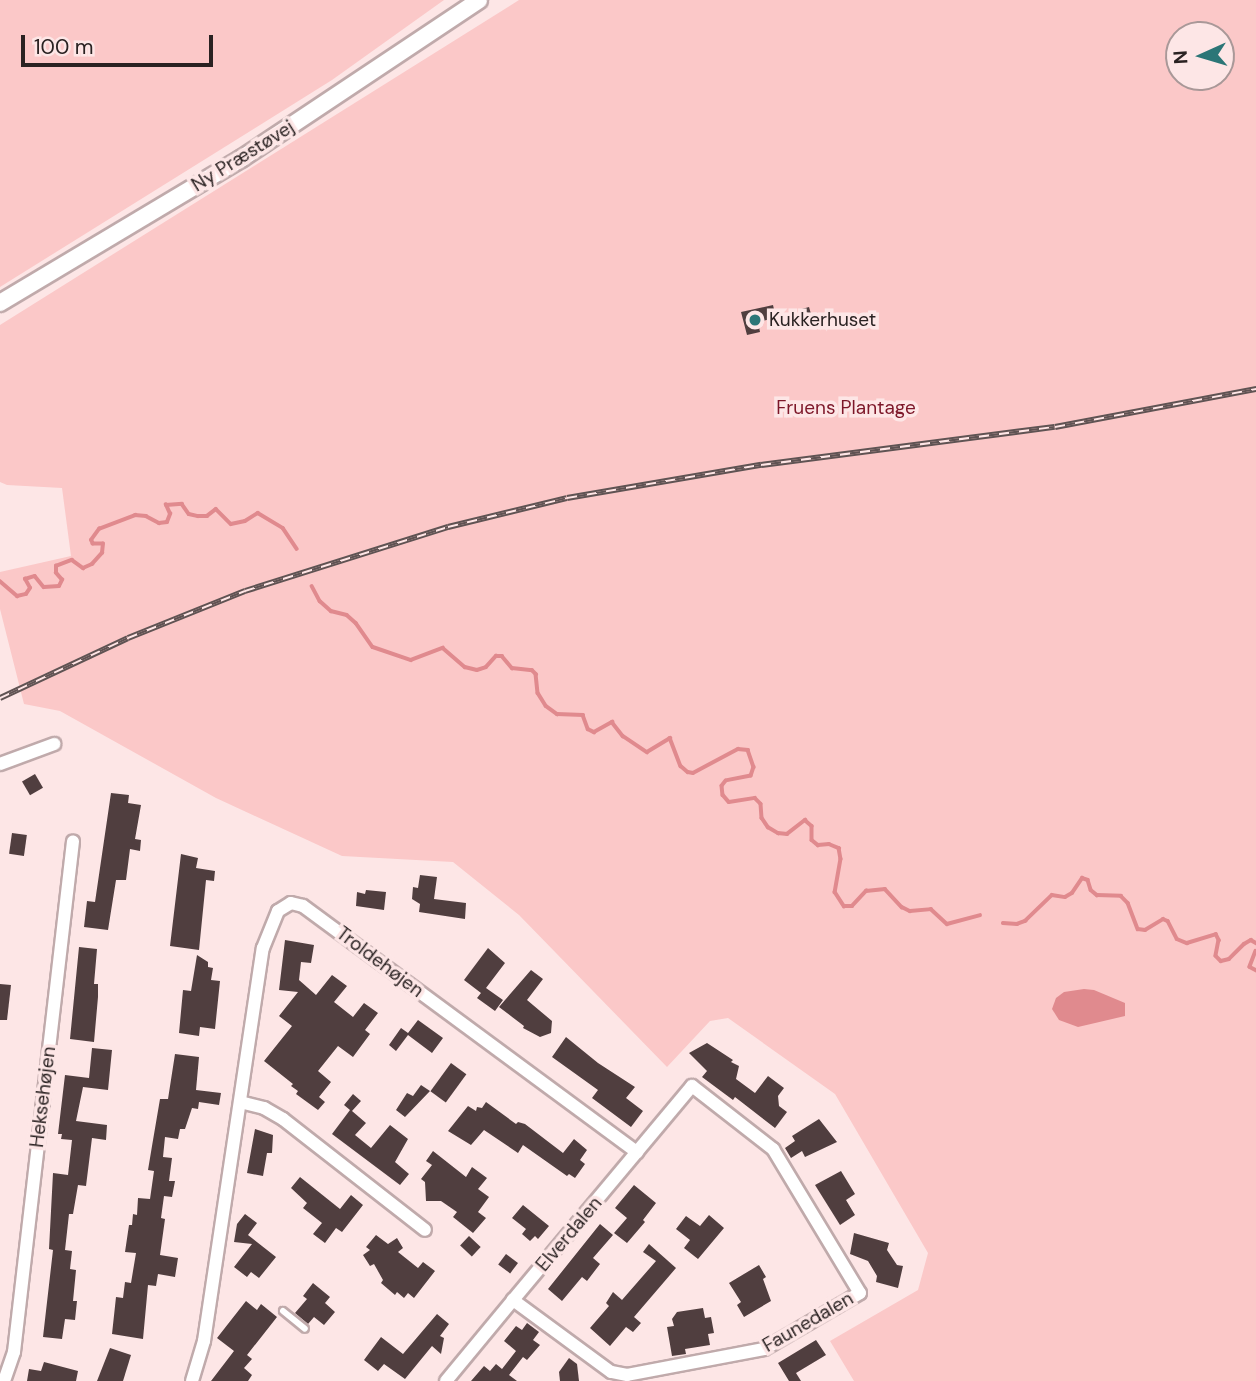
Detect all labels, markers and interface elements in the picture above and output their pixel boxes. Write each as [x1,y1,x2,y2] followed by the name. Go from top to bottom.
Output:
[24,21,217,65] scale bar
[1165,21,1235,91] north arrow
[34,33,94,61] text: 100 m
[1168,50,1194,65] text: N
[188,115,298,197] street label: Ny Præstøvej
[769,309,876,331] place label: Kukkerhuset
[747,312,763,328] marker: Kukkerhuset
[776,397,916,419] park label: Fruens Plantage
[332,922,428,1002] street label: Troldehøjen
[25,1045,61,1149] street label: Heksehøjen
[531,1192,607,1276] street label: Elverdalen
[759,1287,857,1357] street label: Faunedalen

